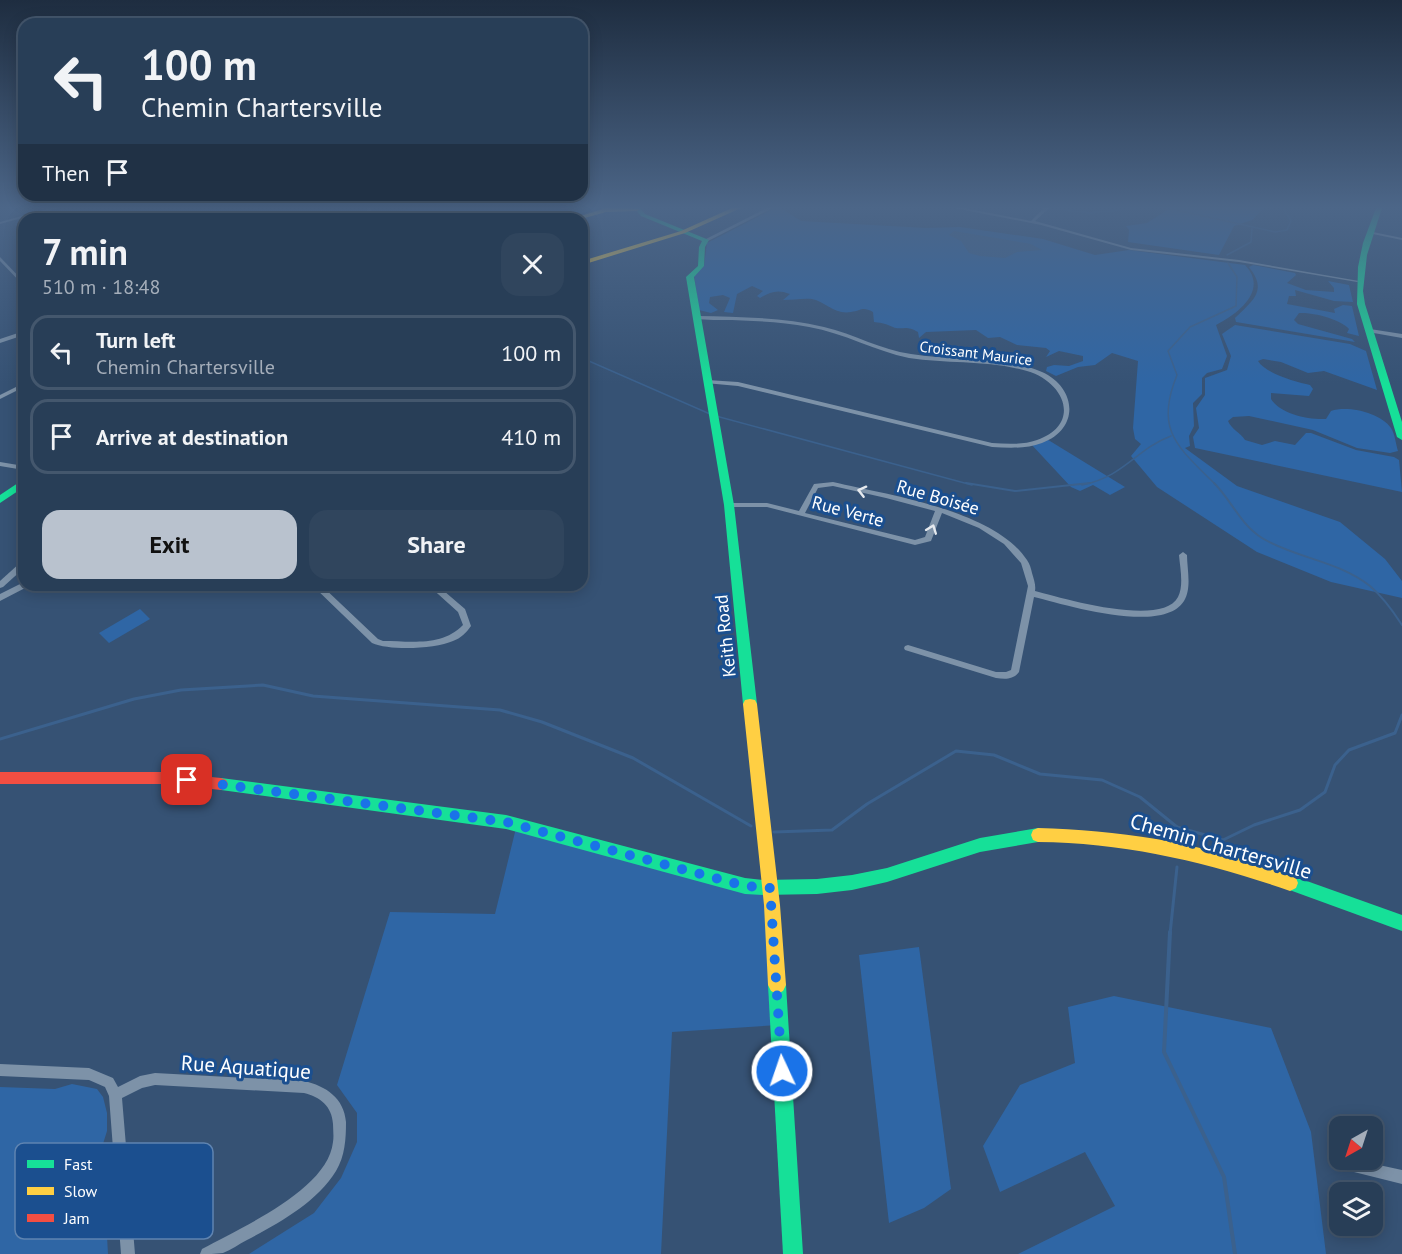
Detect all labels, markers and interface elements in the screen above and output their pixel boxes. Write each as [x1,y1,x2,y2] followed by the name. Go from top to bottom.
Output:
[141,37,257,92] text: 100 m
[42,42,120,120] icon: left
[141,90,382,124] text: Chemin Chartersville
[101,156,134,189] icon: arrive
[42,159,89,187] text: Then
[42,228,128,275] text: 7 min
[501,233,564,296] button: close
[42,274,160,300] text: 510 m · 18:48
[96,326,176,354] text: Turn left
[45,336,78,369] icon: left
[919,337,1033,369] street label: Croissant Maurice
[501,339,561,367] text: 100 m
[96,354,275,380] text: Chemin Chartersville
[45,420,78,453] icon: arrive
[96,423,288,451] text: Arrive at destination
[501,423,561,451] text: 410 m
[894,474,982,520] street label: Rue Boisée
[857,486,867,499] one-way arrow
[809,490,887,532] street label: Rue Verte
[42,510,297,579] button: Exit
[309,510,564,579] button: Share
[924,525,937,535] one-way arrow
[709,594,741,678] street label: Keith Road
[161,754,212,805] pin
[170,763,203,796] icon: arrive
[1127,807,1315,885] street label: Chemin Chartersville
[750,1039,814,1103] position arrow
[180,1049,312,1085] street label: Rue Aquatique
[1329,1116,1383,1170] north arrow
[1329,1116,1383,1236] map controls
[15,1143,213,1239] legend
[64,1154,93,1174] text: Fast
[64,1181,98,1201] text: Slow
[1329,1182,1383,1236] button: layers
[63,1208,90,1228] text: Jam

